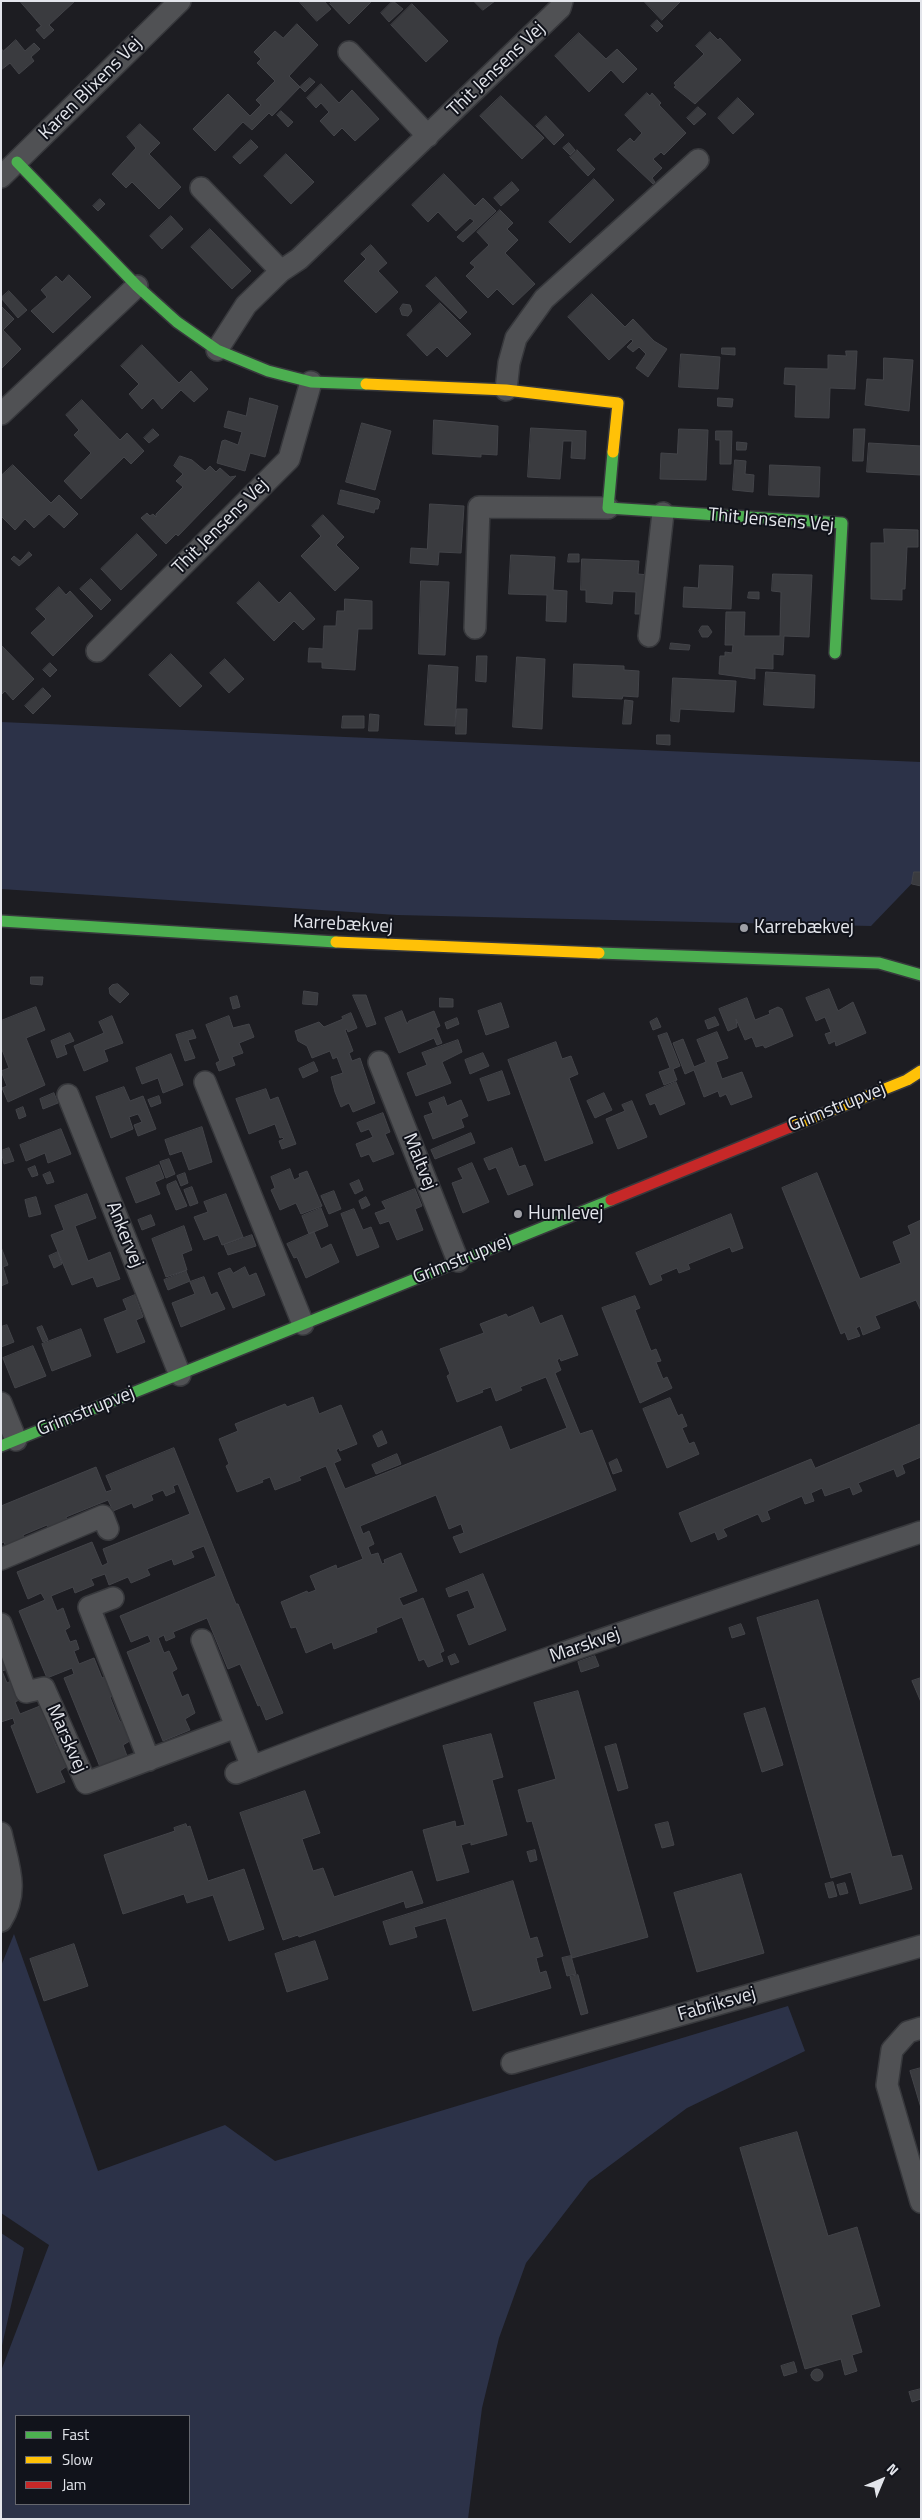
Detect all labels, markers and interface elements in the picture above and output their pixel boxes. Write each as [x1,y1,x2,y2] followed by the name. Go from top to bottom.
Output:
[444,18,550,122] street label: Thit Jensens Vej
[35,33,147,145] street label: Karen Blixens Vej
[168,474,274,580] street label: Thit Jensens Vej
[707,504,835,538] street label: Thit Jensens Vej
[292,911,394,939] street label: Karrebækvej
[754,917,854,939] place label: Karrebækvej
[738,922,750,934] marker: Karrebækvej
[785,1078,889,1138] street label: Grimstrupvej
[397,1130,441,1194] street label: Maltvej
[100,1199,148,1271] street label: Ankervej
[528,1203,603,1225] place label: Humlevej
[512,1208,524,1220] marker: Humlevej
[410,1230,514,1290] street label: Grimstrupvej
[34,1382,138,1442] street label: Grimstrupvej
[547,1623,623,1669] street label: Marskvej
[41,1701,91,1777] street label: Marskvej
[675,1983,759,2027] street label: Fabriksvej
[15,2415,190,2505] legend
[62,2423,89,2446] text: Fast
[62,2448,93,2471] text: Slow
[857,2455,907,2505] north arrow
[882,2458,904,2480] text: N
[62,2473,86,2496] text: Jam

